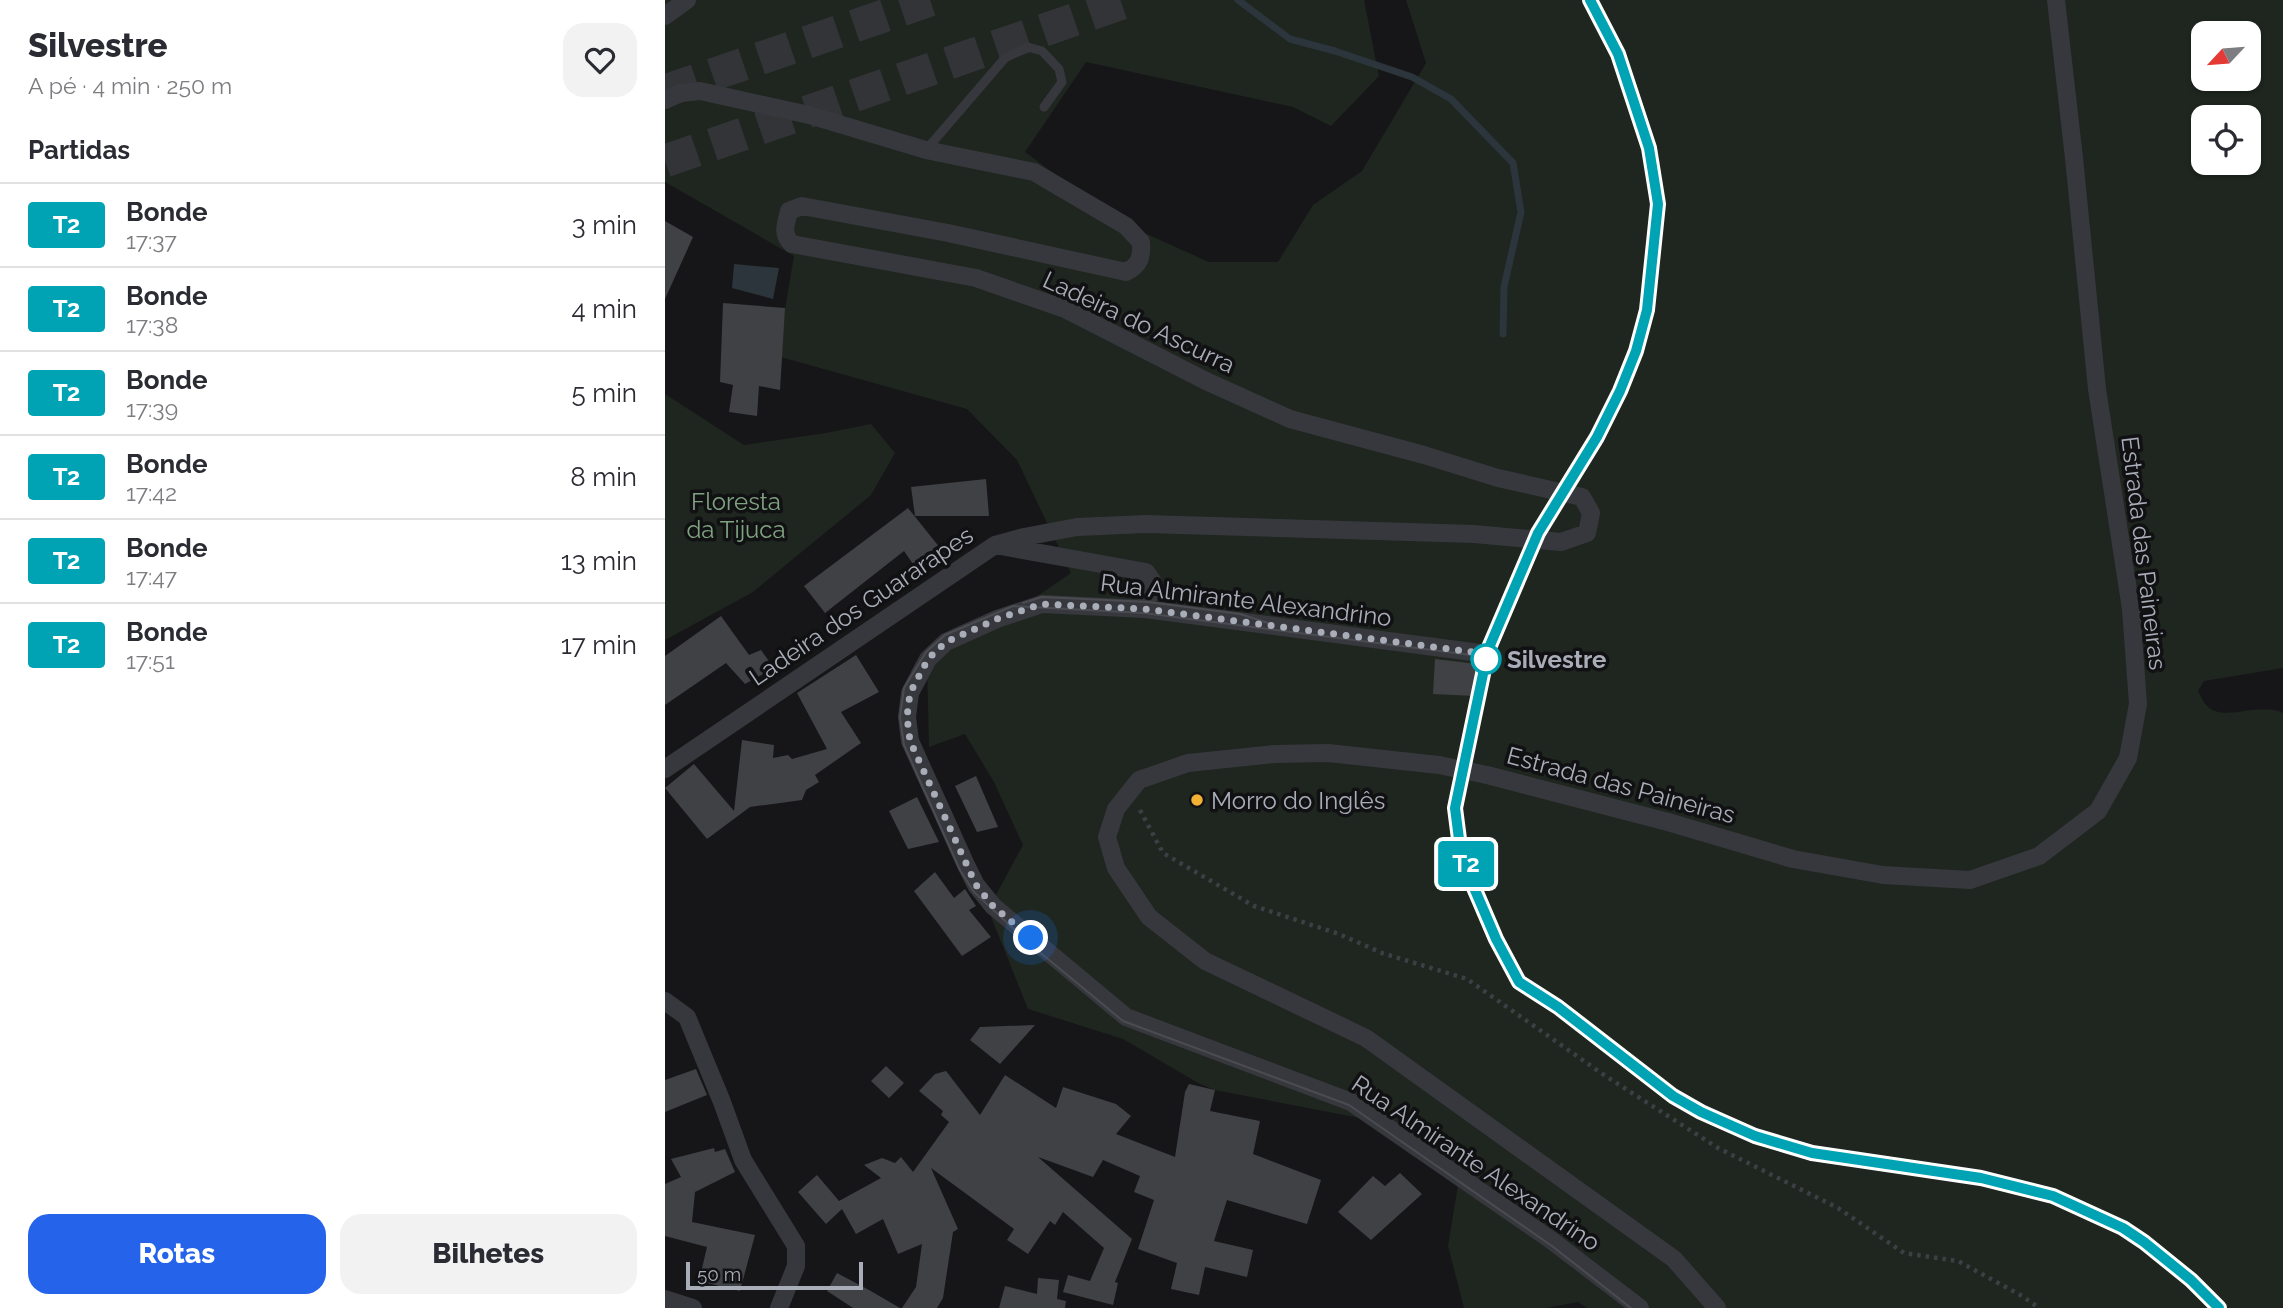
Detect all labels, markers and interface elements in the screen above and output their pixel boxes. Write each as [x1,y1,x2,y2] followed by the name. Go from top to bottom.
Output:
[2191,21,2261,91] north arrow
[2191,21,2261,175] map controls
[563,23,637,97] button: heart
[28,26,168,65] text: Silvestre
[28,72,232,99] text: A pé · 4 min · 250 m
[2191,105,2261,175] button: locate
[28,135,130,165] text: Partidas
[126,197,207,227] text: Bonde
[53,210,80,239] text: T2
[572,210,637,240] text: 3 min
[126,227,177,254] text: 17:37
[1038,265,1240,379] street label: Ladeira do Ascurra
[126,281,207,311] text: Bonde
[53,294,80,323] text: T2
[571,294,637,324] text: 4 min
[126,311,178,338] text: 17:38
[126,365,207,395] text: Bonde
[53,378,80,407] text: T2
[571,378,637,408] text: 5 min
[126,395,178,422] text: 17:39
[2115,435,2173,671] street label: Estrada das Paineiras
[126,449,207,479] text: Bonde
[53,462,80,491] text: T2
[570,462,637,492] text: 8 min
[126,479,177,506] text: 17:42
[686,487,786,544] park label: Floresta da Tijuca
[744,520,978,692] street label: Ladeira dos Guararapes
[126,533,207,563] text: Bonde
[53,546,80,575] text: T2
[561,546,637,576] text: 13 min
[126,563,177,590] text: 17:47
[1099,568,1393,632] street label: Rua Almirante Alexandrino
[126,617,207,647] text: Bonde
[53,630,80,659] text: T2
[561,630,637,660] text: 17 min
[1471,644,1501,674] marker: Silvestre
[1507,645,1606,674] place label: Silvestre
[126,647,175,674] text: 17:51
[1504,741,1738,829] street label: Estrada das Paineiras
[1211,786,1385,815] place label: Morro do Inglês
[1189,792,1205,808] marker: Morro do Inglês
[1435,841,1497,887] line badge: T2
[1452,849,1480,878] text: T2
[1013,920,1048,955] your location
[1346,1069,1606,1257] street label: Rua Almirante Alexandrino
[28,1214,326,1294] button: Rotas
[340,1214,637,1294] button: Bilhetes
[686,1259,863,1291] scale bar
[697,1263,741,1285] text: 50 m

